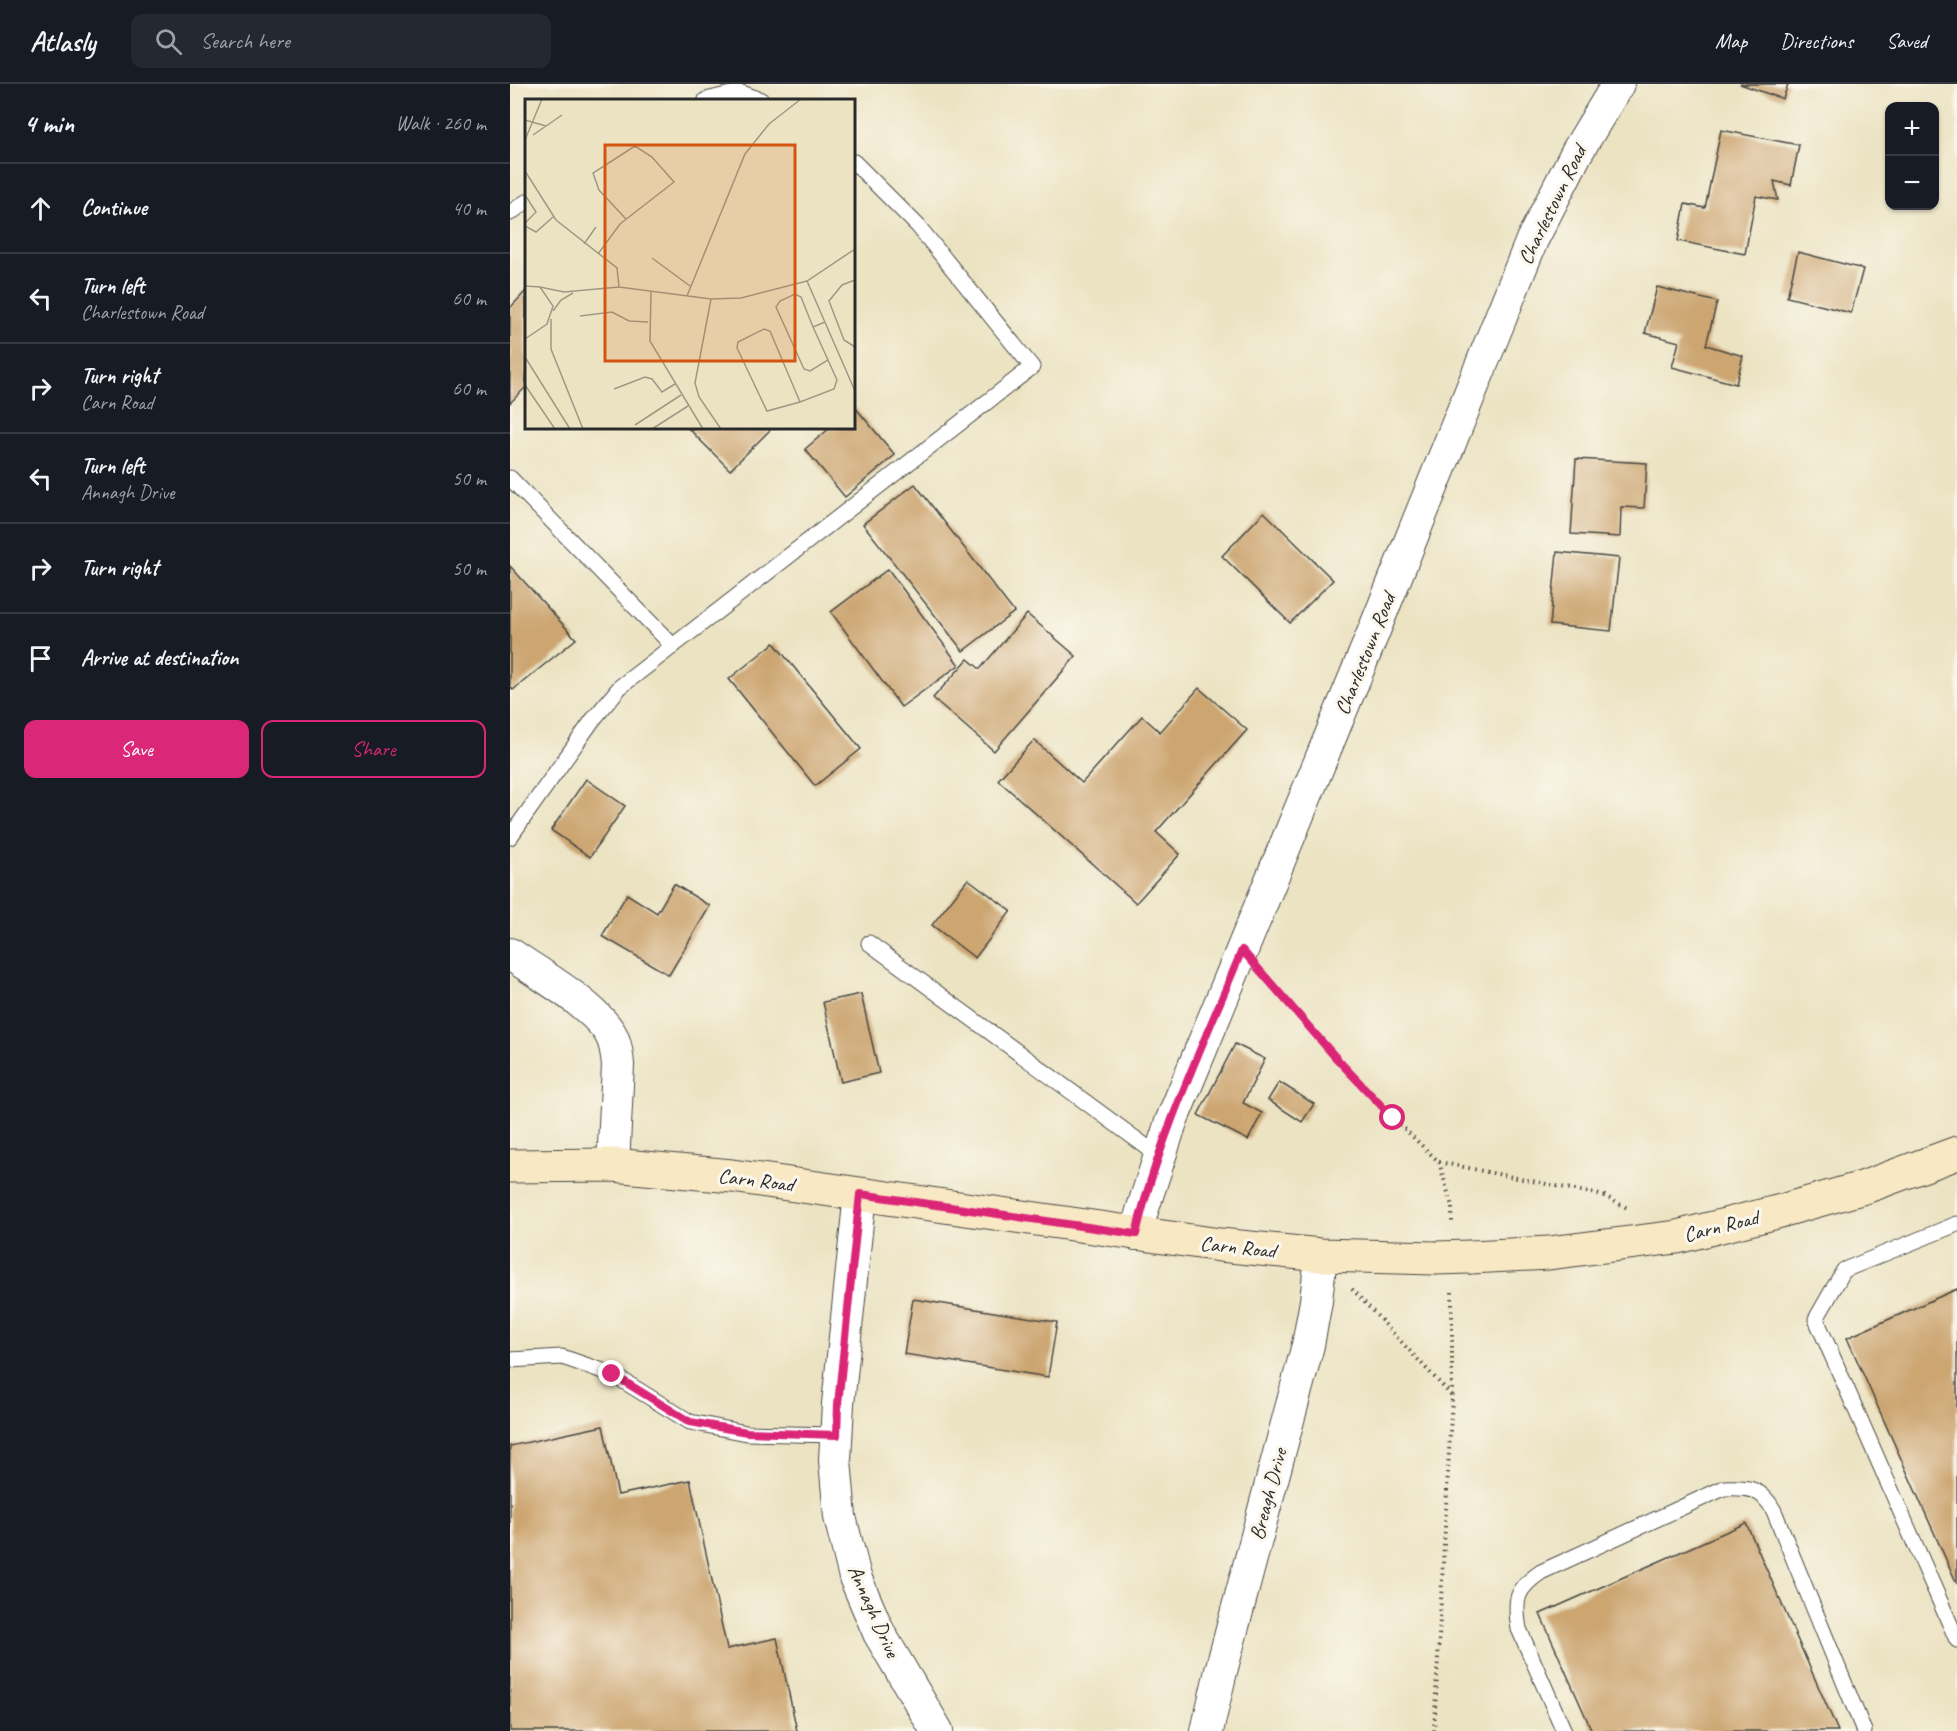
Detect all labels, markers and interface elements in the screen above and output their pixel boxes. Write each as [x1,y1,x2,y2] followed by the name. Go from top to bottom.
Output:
[131,14,551,68] search box
[30,24,95,59] text: Atlasly
[152,25,185,58] icon: search
[200,27,290,55] text: Search here
[1715,28,1747,54] text: Map
[1780,28,1853,54] text: Directions
[1886,28,1927,54] text: Saved
[525,99,855,429] inset map
[1885,102,1939,210] map controls
[1885,102,1939,156] button: +
[24,107,74,140] text: 4 min
[396,111,486,136] text: Walk · 260 m
[1512,138,1594,269] street label: Charlestown Road
[1885,156,1939,210] button: −
[24,192,57,225] icon: ahead
[81,194,147,222] text: Continue
[452,196,486,221] text: 40 m
[81,272,145,300] text: Turn left
[24,282,57,315] icon: left
[452,286,486,311] text: 60 m
[81,300,204,325] text: Charlestown Road
[81,362,158,390] text: Turn right
[24,372,57,405] icon: right
[452,376,486,401] text: 60 m
[81,390,153,415] text: Carn Road
[81,452,145,480] text: Turn left
[24,462,57,495] icon: left
[452,466,486,491] text: 50 m
[81,480,174,505] text: Annagh Drive
[24,552,57,585] icon: right
[81,554,158,582] text: Turn right
[452,556,486,581] text: 50 m
[1329,586,1403,719] street label: Charlestown Road
[24,642,57,675] icon: arrive
[81,644,238,672] text: Arrive at destination
[24,720,249,778] button: Save
[261,720,486,778] button: Share
[1379,1104,1405,1130] route start
[717,1162,798,1198] street label: Carn Road
[1681,1204,1764,1248] street label: Carn Road
[1199,1230,1280,1264] street label: Carn Road
[598,1360,624,1386] route end
[1243,1443,1293,1542] street label: Breagh Drive
[842,1561,906,1662] street label: Annagh Drive

